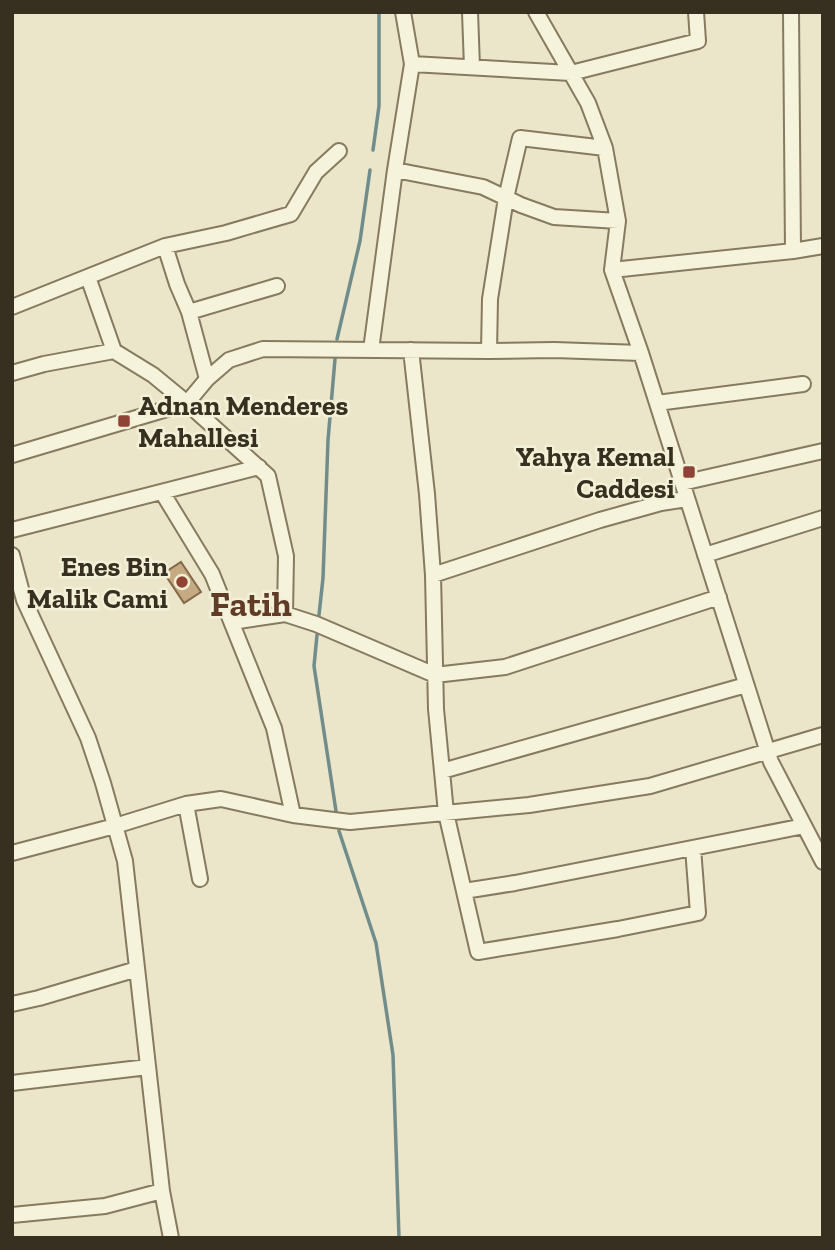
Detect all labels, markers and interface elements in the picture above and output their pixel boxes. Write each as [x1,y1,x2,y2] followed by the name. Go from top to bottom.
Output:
[138,389,349,454] place label: Adnan Menderes Mahallesi
[116,413,132,429] marker: Adnan Menderes Mahallesi
[516,440,675,505] place label: Yahya Kemal Caddesi
[681,464,697,480] marker: Yahya Kemal Caddesi
[27,550,168,615] place label: Enes Bin Malik Cami
[174,574,190,590] marker: Enes Bin Malik Cami
[210,583,292,625] district label: Fatih

